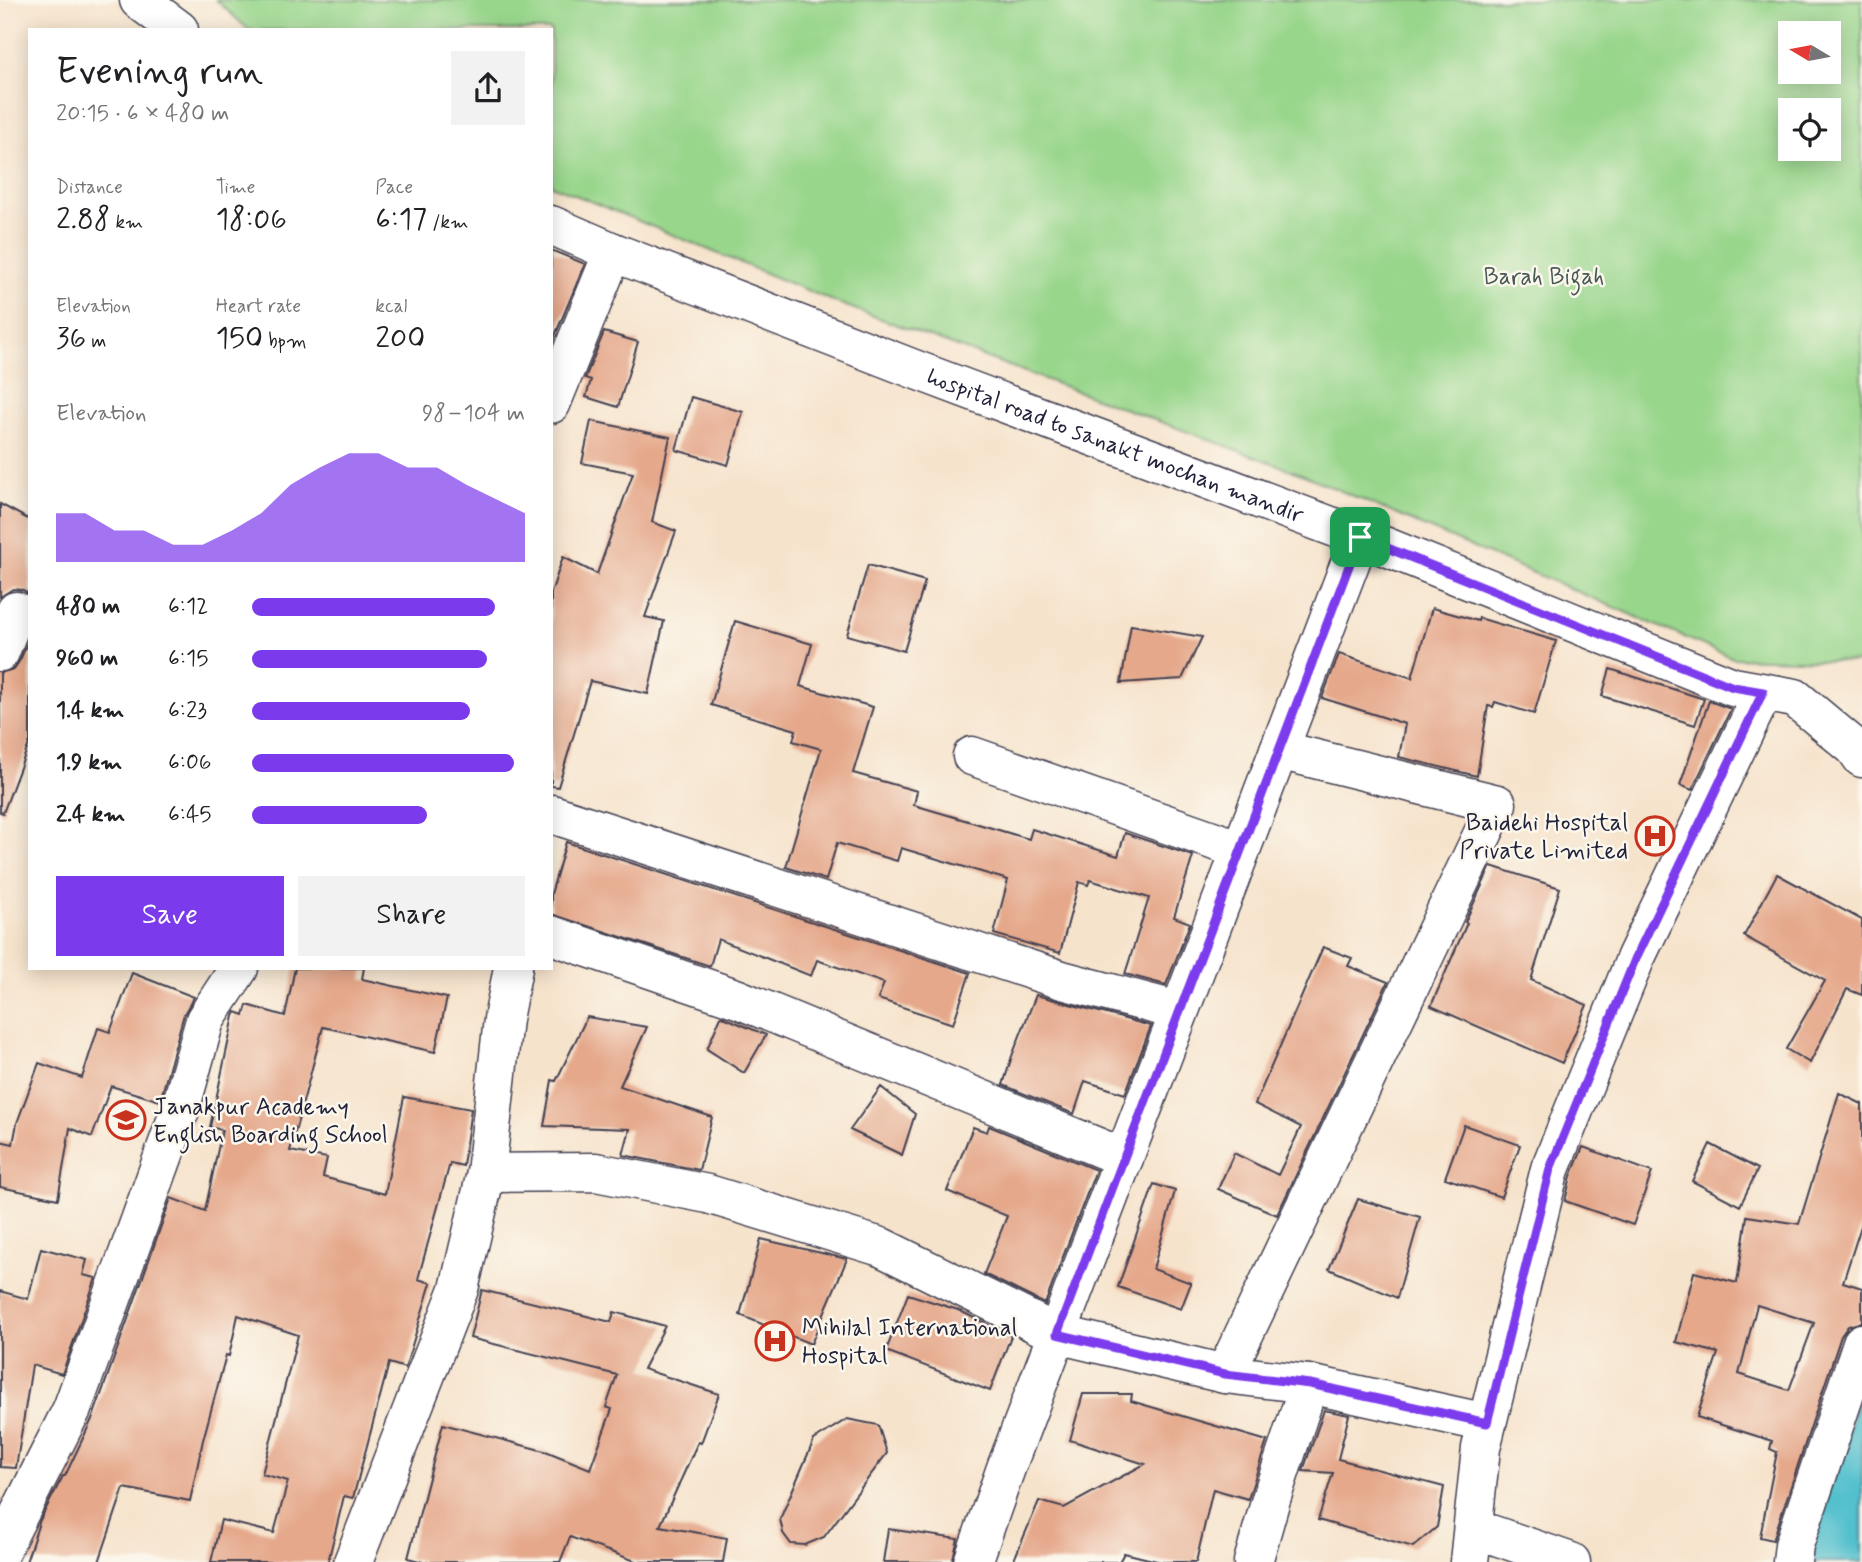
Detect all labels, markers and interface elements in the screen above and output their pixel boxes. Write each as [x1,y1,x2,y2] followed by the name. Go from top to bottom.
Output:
[1778,21,1841,84] north arrow
[1778,21,1841,161] map controls
[56,48,263,97] text: Evening run
[451,51,525,125] button: share
[1778,98,1841,161] button: locate
[56,99,229,129] text: 20:15 · 6 × 480 m
[56,175,123,200] text: Distance
[216,175,255,200] text: Time
[375,175,413,200] text: Pace
[56,200,110,239] text: 2.88
[216,200,287,239] text: 18:06
[375,200,427,239] text: 6:17
[110,210,143,235] text: km
[427,210,468,235] text: /km
[1484,262,1604,296] park label: Barah Bigah
[56,294,131,319] text: Elevation
[216,294,301,319] text: Heart rate
[375,294,407,319] text: kcal
[56,319,86,358] text: 36
[216,319,263,358] text: 150
[375,319,425,358] text: 200
[86,329,106,354] text: m
[263,329,307,354] text: bpm
[922,361,1308,531] street label: hospital road to sanakt mochan mandir
[56,399,147,429] text: Elevation
[422,399,525,429] text: 98–104 m
[1330,507,1390,567] pin
[1341,518,1379,556] icon: arrive
[56,592,120,622] text: 480 m
[168,592,208,622] text: 6:12
[56,644,118,674] text: 960 m
[168,644,208,674] text: 6:15
[56,696,124,726] text: 1.4 km
[168,696,207,726] text: 6:23
[56,748,122,778] text: 1.9 km
[168,748,212,778] text: 6:06
[56,800,125,830] text: 2.4 km
[168,800,212,830] text: 6:45
[1460,808,1628,867] place label: Baidehi Hospital Private Limited
[1634,815,1676,857] hospital icon: Baidehi Hospital Private Limited
[56,876,284,956] button: Save
[298,876,525,956] button: Share
[153,1092,388,1154] place label: Janakpur Academy English Boarding School
[105,1099,147,1141] school or university icon: Janakpur Academy English Boarding School
[802,1313,1018,1372] place label: Mihilal International Hospital
[754,1320,796,1362] hospital icon: Mihilal International Hospital

